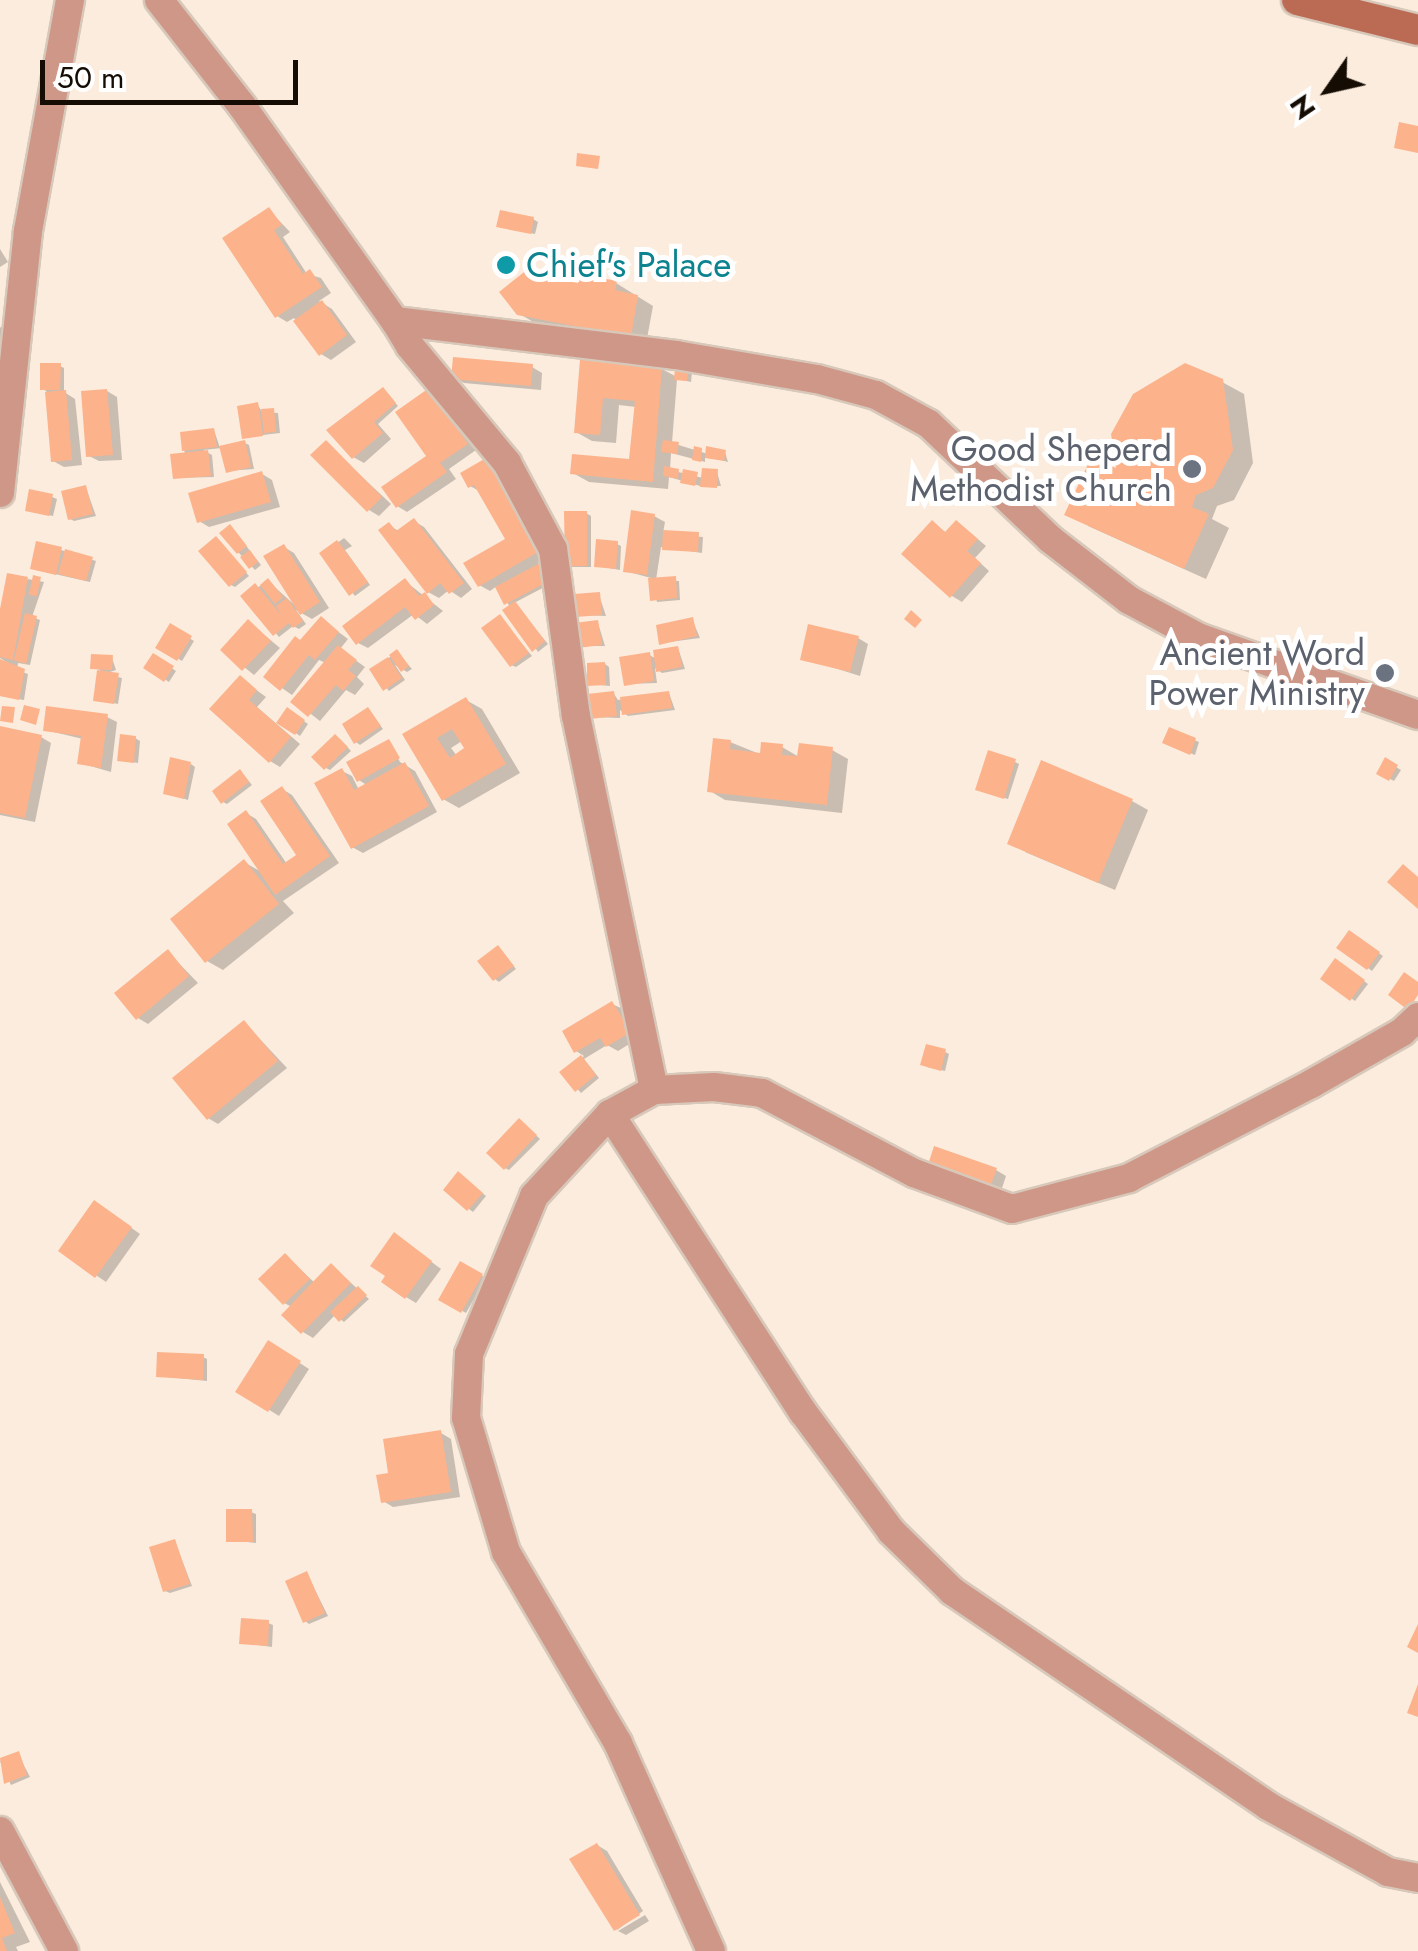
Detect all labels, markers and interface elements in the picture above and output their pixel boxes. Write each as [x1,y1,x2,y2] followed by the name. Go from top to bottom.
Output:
[45,40,302,102] scale bar
[1278,40,1378,140] north arrow
[57,56,124,99] text: 50 m
[1280,86,1326,128] text: N
[526,244,731,286] place label: Chief's Palace
[495,254,517,276] marker: Chief's Palace
[910,428,1172,510] place label: Good Sheperd Methodist Church
[1181,458,1203,480] marker: Good Sheperd Methodist Church
[1149,632,1365,714] place label: Ancient Word Power Ministry
[1374,662,1396,684] marker: Ancient Word Power Ministry

